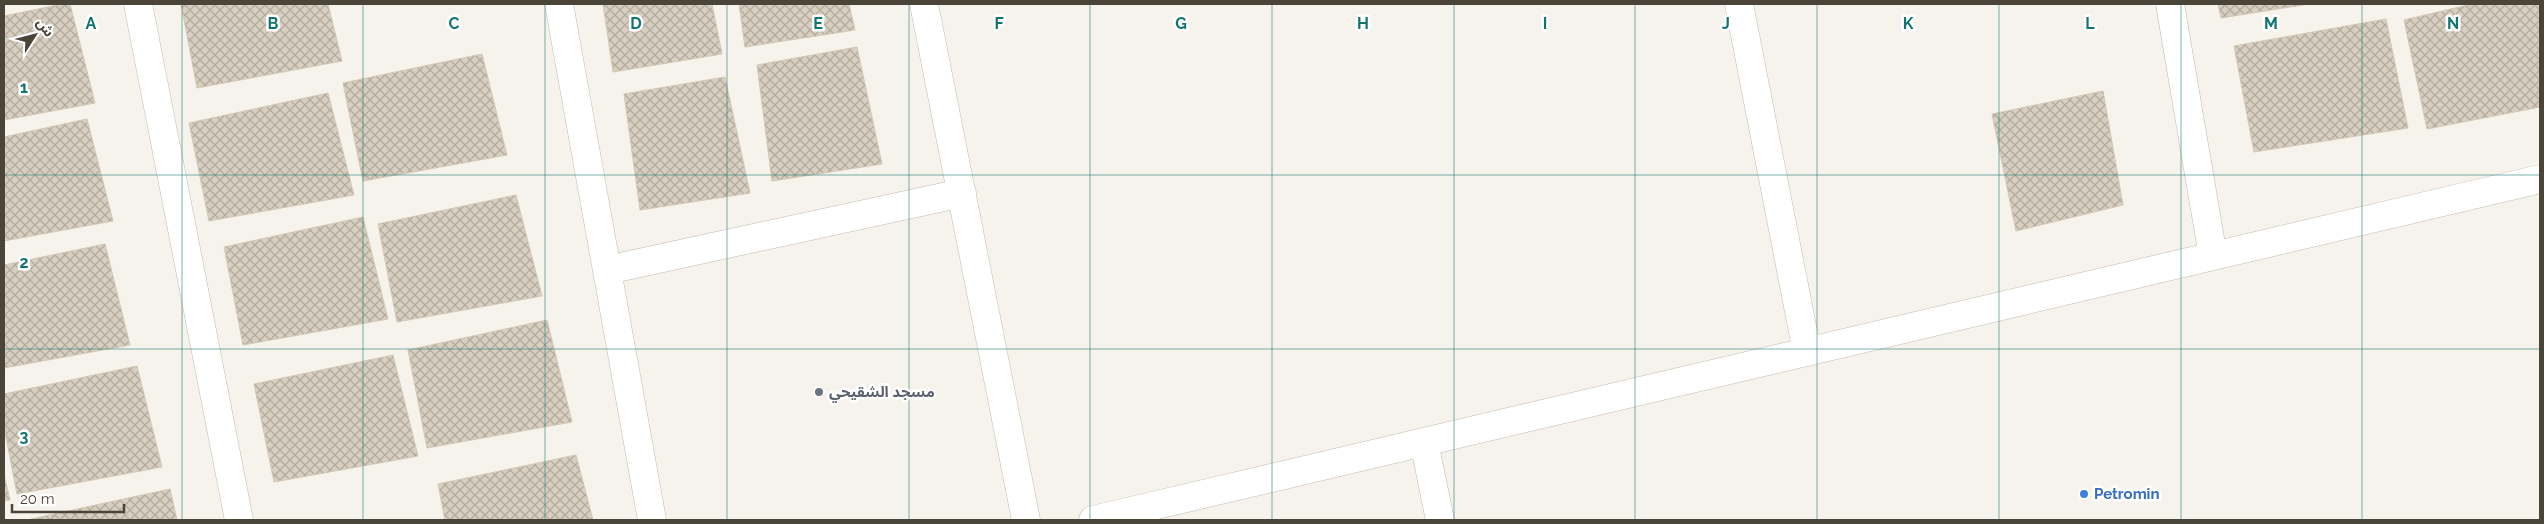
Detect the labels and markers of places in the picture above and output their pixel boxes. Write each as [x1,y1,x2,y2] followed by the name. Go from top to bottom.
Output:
[829,383,935,403] place label: مسجد الشقيحي
[813,386,825,398] marker: مسجد الشقيحي
[2094,485,2160,503] place label: Petromin
[2078,488,2090,500] marker: Petromin

